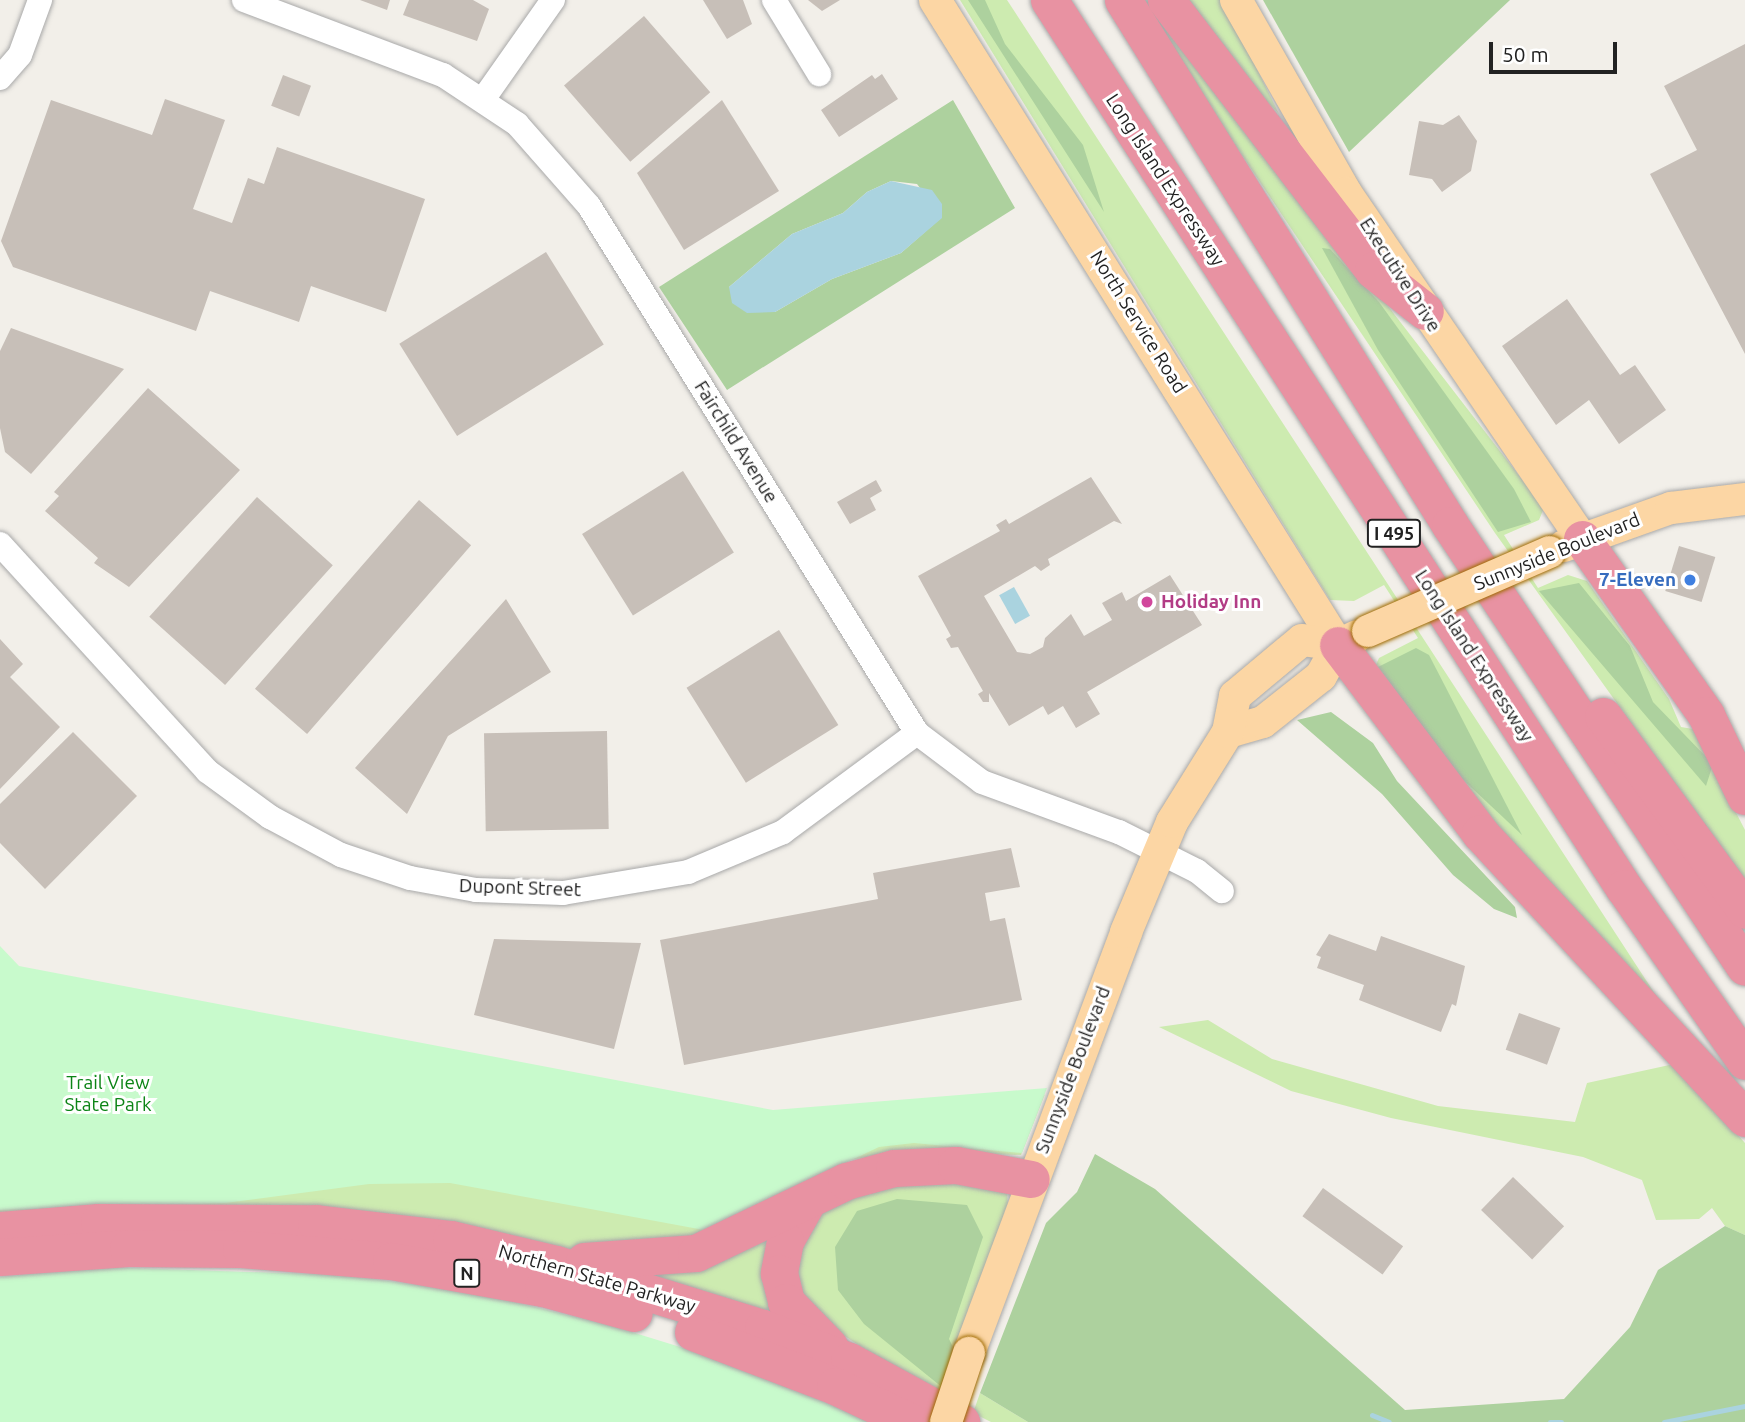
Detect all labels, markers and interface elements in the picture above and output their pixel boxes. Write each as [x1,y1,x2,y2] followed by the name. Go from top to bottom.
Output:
[1493,28,1621,72] scale bar
[1502,42,1549,66] text: 50 m
[1101,90,1229,270] street label: Long Island Expressway
[1355,214,1445,336] street label: Executive Drive
[1085,246,1191,398] street label: North Service Road
[689,377,783,507] street label: Fairchild Avenue
[1471,508,1643,596] street label: Sunnyside Boulevard
[1366,518,1422,548] road number: I 495
[1410,566,1538,746] street label: Long Island Expressway
[1599,569,1676,591] place label: 7-Eleven
[1682,572,1698,588] marker: 7-Eleven
[1161,591,1261,613] place label: Holiday Inn
[1139,594,1155,610] marker: Holiday Inn
[459,874,581,902] street label: Dupont Street
[1031,983,1115,1157] street label: Sunnyside Boulevard
[64,1072,152,1116] park label: Trail View State Park
[496,1240,698,1318] street label: Northern State Parkway
[453,1258,481,1288] road number: N

